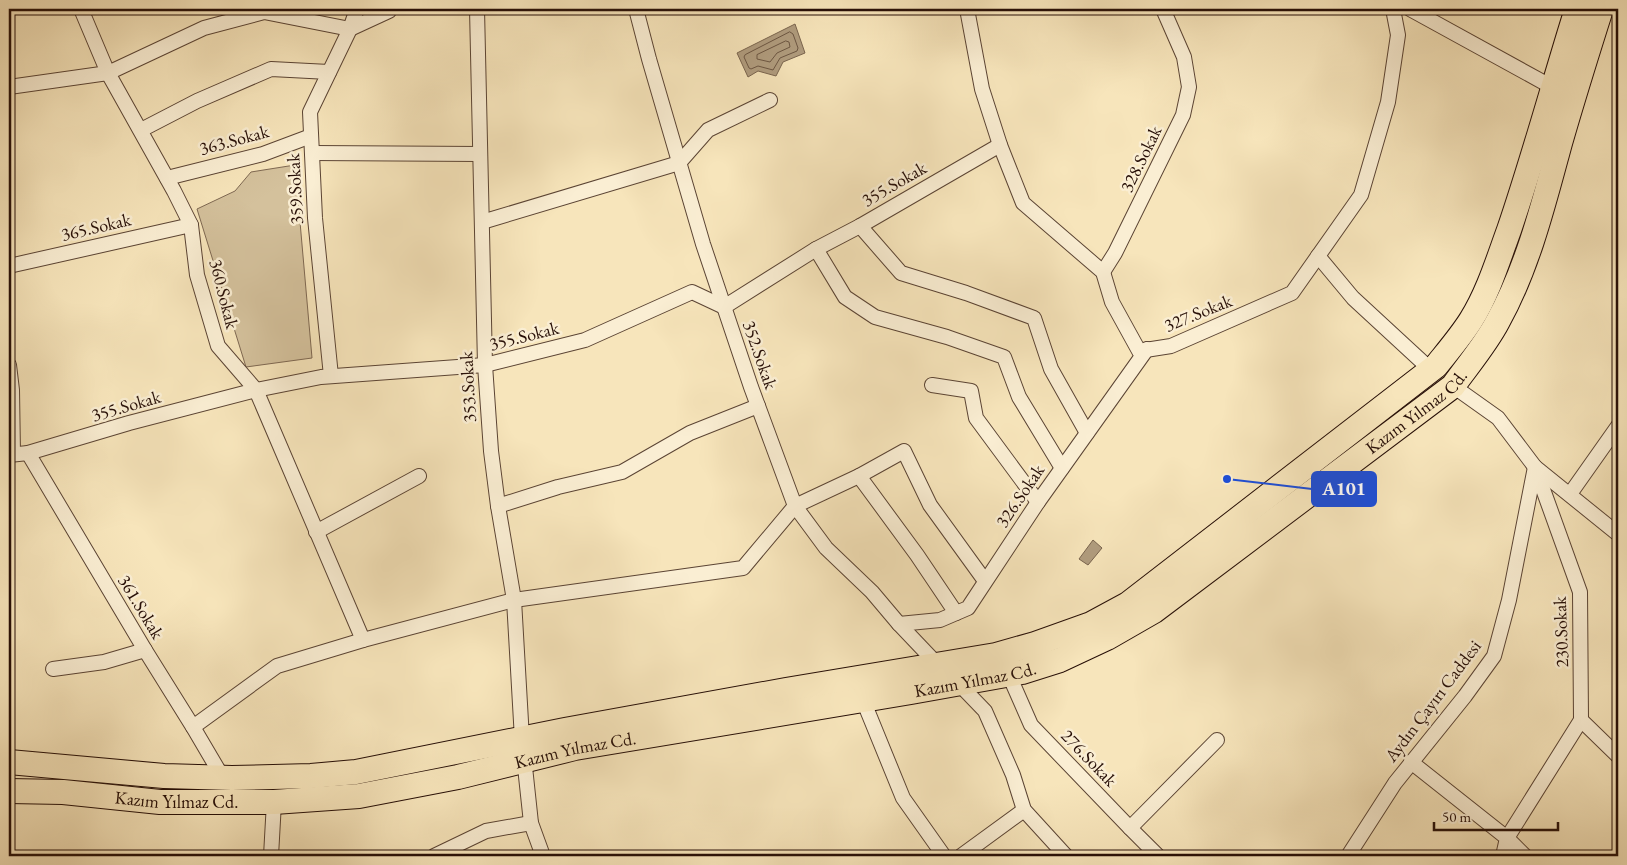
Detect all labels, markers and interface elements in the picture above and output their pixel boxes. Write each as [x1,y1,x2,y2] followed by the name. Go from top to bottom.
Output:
[197,119,272,160] street label: 363.Sokak
[1115,121,1167,196] street label: 328.Sokak
[281,152,308,225] street label: 359.Sokak
[857,156,931,211] street label: 355.Sokak
[59,207,134,246] street label: 365.Sokak
[205,257,244,332] street label: 360.Sokak
[1161,288,1236,337] street label: 327.Sokak
[487,316,562,355] street label: 355.Sokak
[738,317,783,393] street label: 352.Sokak
[454,350,481,423] street label: 353.Sokak
[1361,365,1472,459] street label: Kazım Yılmaz Cd.
[88,385,164,426] street label: 355.Sokak
[990,459,1049,532] street label: 326.Sokak
[1312,472,1376,506] callout: A101
[1321,476,1366,501] text: A101
[113,570,170,644] street label: 361.Sokak
[1548,596,1573,668] street label: 230.Sokak
[1379,635,1486,767] street label: Aydın Çayırı Caddesi
[912,656,1039,702] street label: Kazım Yılmaz Cd.
[1056,724,1123,792] street label: 276.Sokak
[512,726,638,774] street label: Kazım Yılmaz Cd.
[114,785,238,813] street label: Kazım Yılmaz Cd.
[1434,800,1558,832] scale bar
[1442,807,1471,826] text: 50 m

